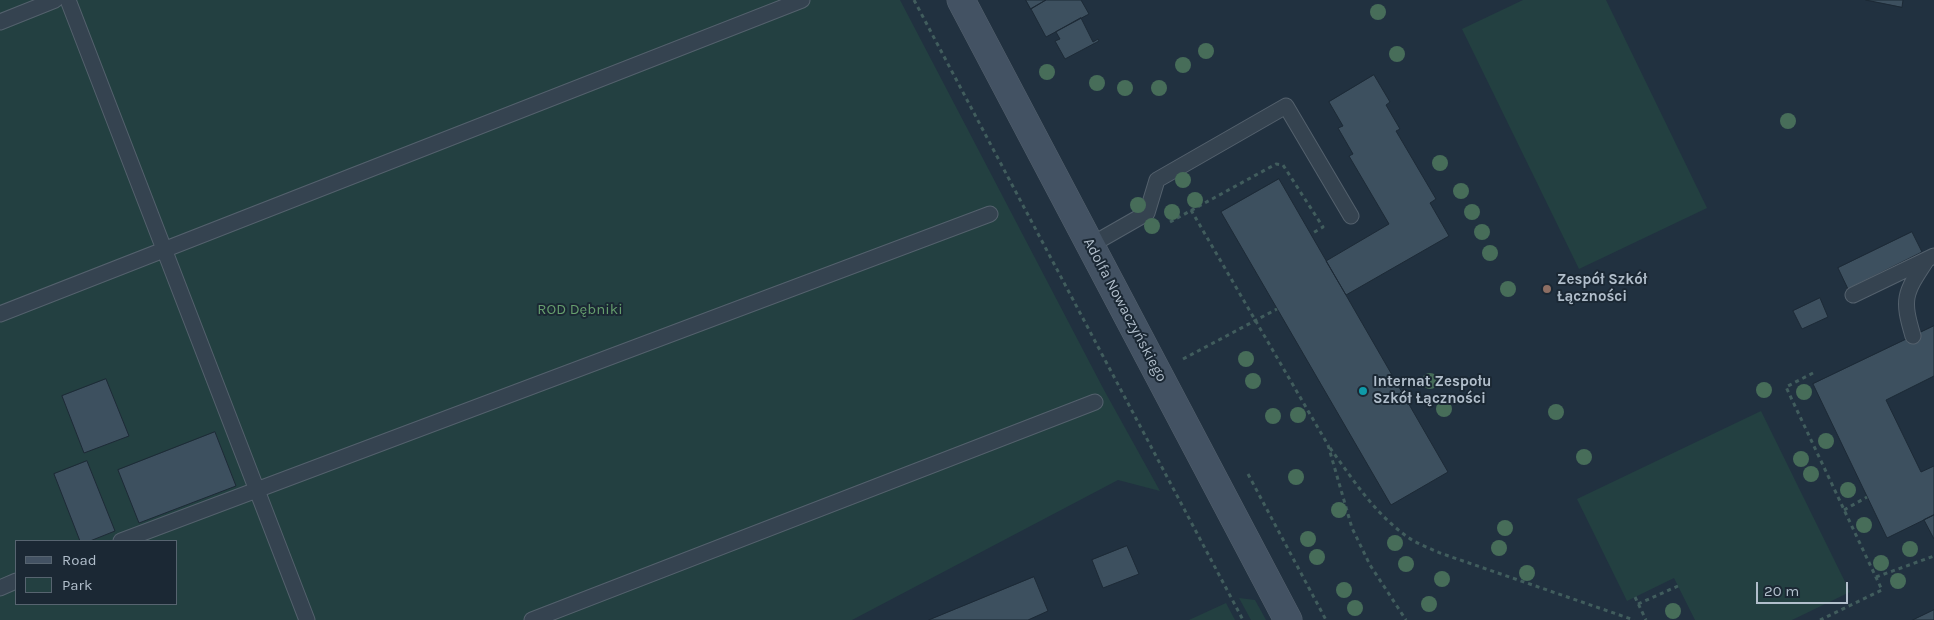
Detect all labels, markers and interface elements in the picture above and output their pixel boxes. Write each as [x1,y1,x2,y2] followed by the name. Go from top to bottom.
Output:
[1079,235,1171,385] street label: Adolfa Nowaczyńskiego
[1557,271,1647,306] place label: Zespół Szkół Łączności
[1541,283,1553,295] marker: Zespół Szkół Łączności
[537,301,623,319] park label: ROD Dębniki
[1373,373,1491,408] place label: Internat Zespołu Szkół Łączności
[1357,385,1369,397] marker: Internat Zespołu Szkół Łączności
[15,540,178,605] legend
[62,551,97,569] text: Road
[1759,572,1852,604] scale bar
[62,576,92,594] text: Park
[1764,582,1799,600] text: 20 m

